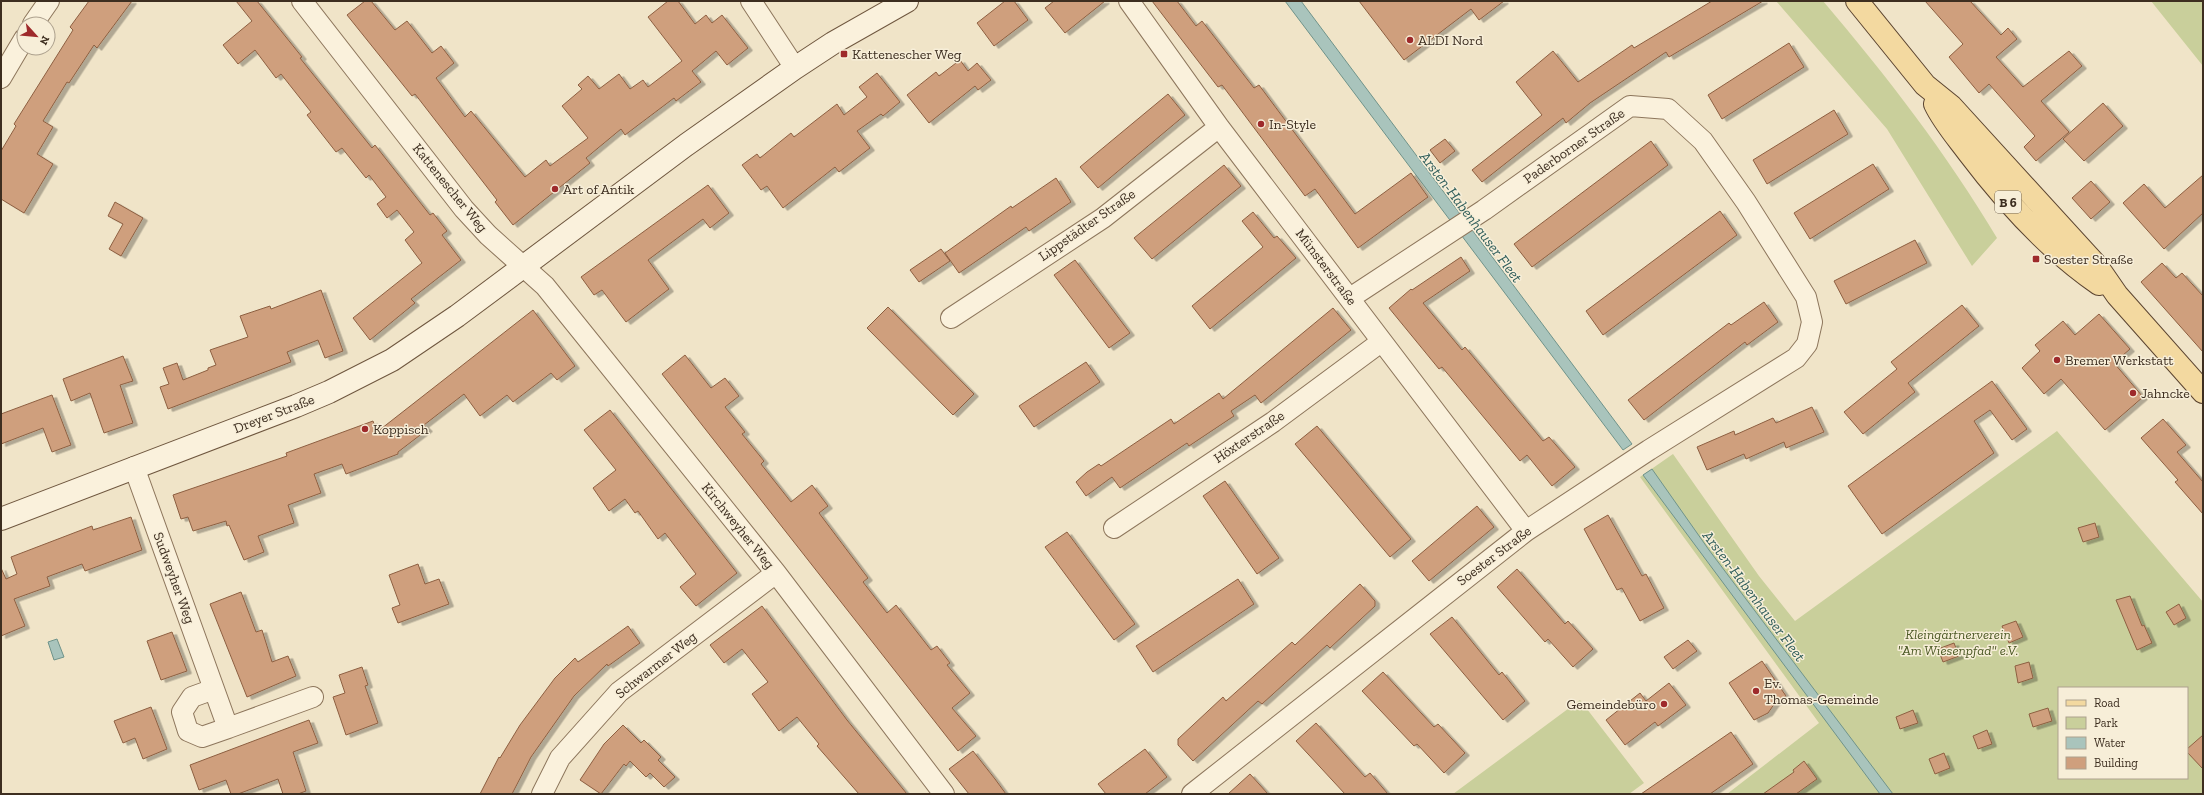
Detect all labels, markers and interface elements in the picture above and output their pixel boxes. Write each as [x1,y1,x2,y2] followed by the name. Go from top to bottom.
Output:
[16,16,56,56] north arrow
[1418,32,1483,49] place label: ALDI Nord
[36,34,52,48] text: N
[1405,35,1415,45] marker: ALDI Nord
[852,46,962,63] place label: Kattenescher Weg
[839,49,849,59] marker: Kattenescher Weg
[1520,104,1628,187] street label: Paderborner Straße
[1269,116,1317,133] place label: In-Style
[1256,119,1266,129] marker: In-Style
[409,140,491,236] street label: Kattenescher Weg
[1415,147,1526,286] water label: Arsten-Habenhauser Fleet
[563,181,635,198] place label: Art of Antik
[550,184,560,194] marker: Art of Antik
[1035,185,1139,265] street label: Lippstädter Straße
[1995,191,2021,213] road number: B 6
[1292,225,1361,309] street label: Münsterstraße
[2044,251,2133,268] place label: Soester Straße
[2031,254,2041,264] marker: Soester Straße
[2065,352,2174,369] place label: Bremer Werkstatt
[2052,355,2062,365] marker: Bremer Werkstatt
[2141,385,2190,402] place label: Jahncke
[2128,388,2138,398] marker: Jahncke
[231,391,317,437] street label: Dreyer Straße
[1210,407,1288,467] street label: Höxterstraße
[373,421,429,438] place label: Koppisch
[360,424,370,434] marker: Koppisch
[698,479,778,573] street label: Kirchweyher Weg
[1453,522,1535,590] street label: Soester Straße
[1698,526,1809,665] water label: Arsten-Habenhauser Fleet
[150,530,199,626] street label: Sudweyher Weg
[1898,626,2018,659] park label: Kleingärtnerverein "Am Wiesenpfad" e.V.
[612,628,700,702] street label: Schwarmer Weg
[1764,675,1879,708] place label: Ev. Thomas-Gemeinde
[1751,686,1761,696] marker: Ev. Thomas-Gemeinde
[2058,687,2188,779] legend
[1566,696,1656,713] place label: Gemeindebüro
[2094,696,2120,710] text: Road
[1659,699,1669,709] marker: Gemeindebüro
[2094,716,2119,730] text: Park
[2094,736,2126,750] text: Water
[2094,756,2138,770] text: Building

